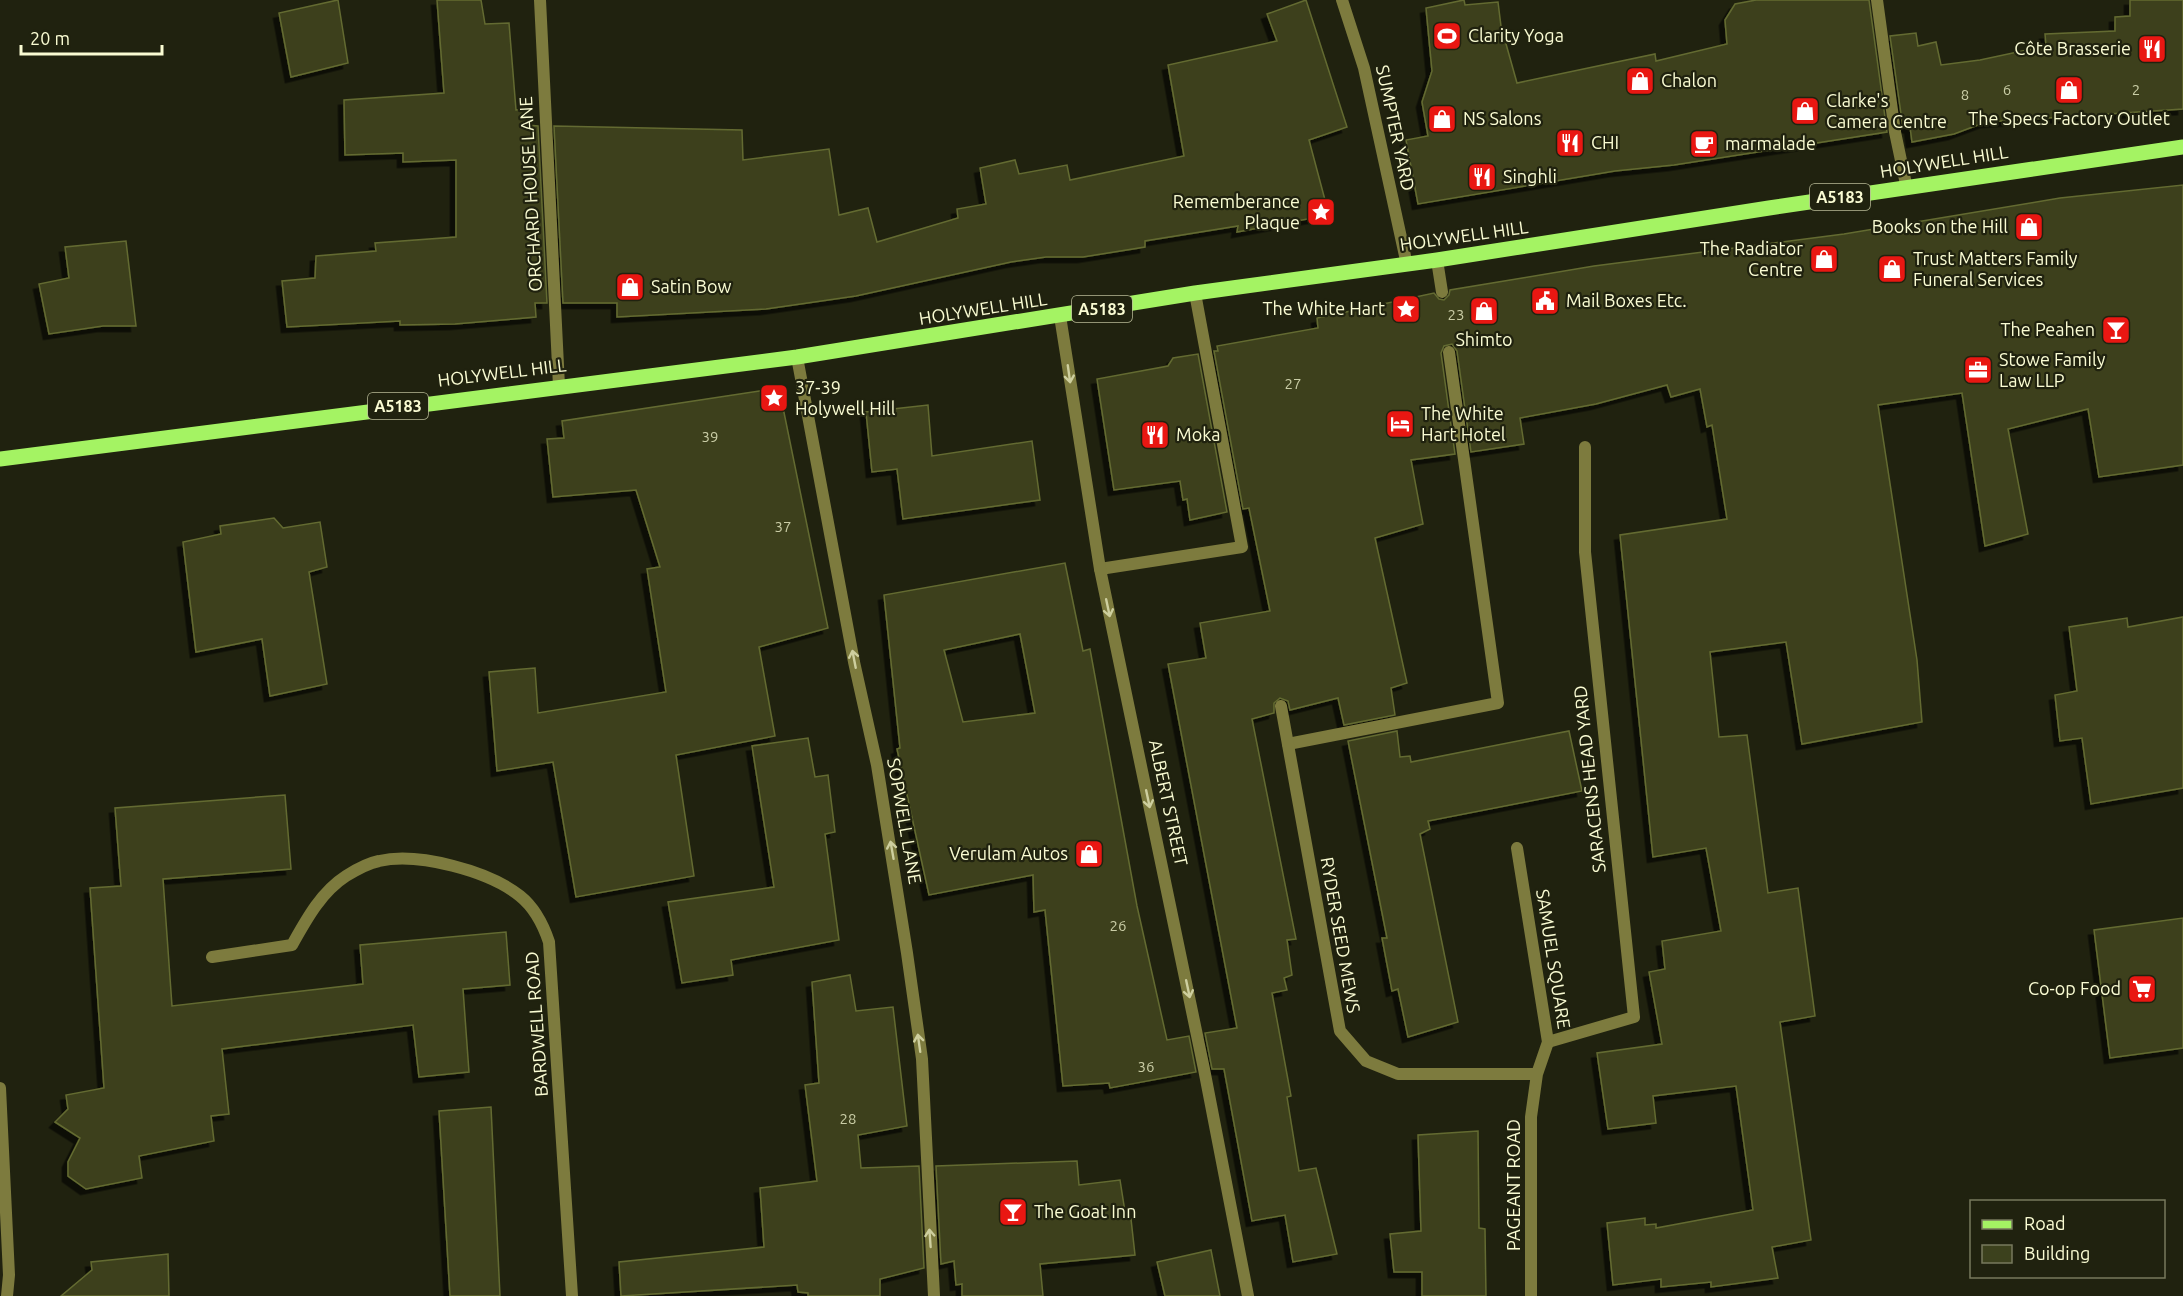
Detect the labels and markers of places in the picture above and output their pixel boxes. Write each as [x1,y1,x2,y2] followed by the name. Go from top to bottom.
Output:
[1431,20,1463,52] sports icon: Clarity Yoga
[1468,25,1564,45] place label: Clarity Yoga
[2136,33,2168,65] restaurant icon: Côte Brasserie
[2014,38,2131,58] place label: Côte Brasserie
[1624,65,1656,97] shop icon: Chalon
[1661,70,1717,90] place label: Chalon
[2053,74,2085,106] shop icon: The Specs Factory Outlet
[1826,90,1947,131] place label: Clarke's Camera Centre
[1789,95,1821,127] shop icon: Clarke's Camera Centre
[1426,103,1458,135] shop icon: NS Salons
[1463,108,1542,128] place label: NS Salons
[1968,108,2170,128] place label: The Specs Factory Outlet
[1554,127,1586,159] restaurant icon: CHI
[1688,128,1720,160] cafe icon: marmalade
[1591,132,1619,152] place label: CHI
[1725,133,1816,153] place label: marmalade
[1466,161,1498,193] restaurant icon: Singhli
[1503,166,1557,186] place label: Singhli
[1173,191,1300,232] place label: Rememberance Plaque
[1305,196,1337,228] place icon: Rememberance Plaque
[2013,211,2045,243] shop icon: Books on the Hill
[1872,216,2008,236] place label: Books on the Hill
[1700,238,1803,279] place label: The Radiator Centre
[1808,243,1840,275] shop icon: The Radiator Centre
[1913,248,2078,289] place label: Trust Matters Family Funeral Services
[1876,253,1908,285] shop icon: Trust Matters Family Funeral Services
[614,271,646,303] shop icon: Satin Bow
[651,276,731,296] place label: Satin Bow
[1529,285,1561,317] public building icon: Mail Boxes Etc.
[1566,290,1687,310] place label: Mail Boxes Etc.
[1390,293,1422,325] place icon: The White Hart
[1468,295,1500,327] shop icon: Shimto
[1263,298,1385,318] place label: The White Hart
[2100,314,2132,346] bar icon: The Peahen
[2001,319,2095,339] place label: The Peahen
[1455,329,1513,349] place label: Shimto
[1999,349,2106,390] place label: Stowe Family Law LLP
[1962,354,1994,386] office icon: Stowe Family Law LLP
[795,377,896,418] place label: 37-39 Holywell Hill
[758,382,790,414] place icon: 37-39 Holywell Hill
[1421,403,1506,444] place label: The White Hart Hotel
[1384,408,1416,440] hotel icon: The White Hart Hotel
[1139,419,1171,451] restaurant icon: Moka
[1176,424,1221,444] place label: Moka
[1073,838,1105,870] shop icon: Verulam Autos
[949,843,1068,863] place label: Verulam Autos
[2126,973,2158,1005] supermarket icon: Co-op Food
[2028,978,2121,998] place label: Co-op Food
[997,1196,1029,1228] bar icon: The Goat Inn
[1034,1201,1136,1221] place label: The Goat Inn

